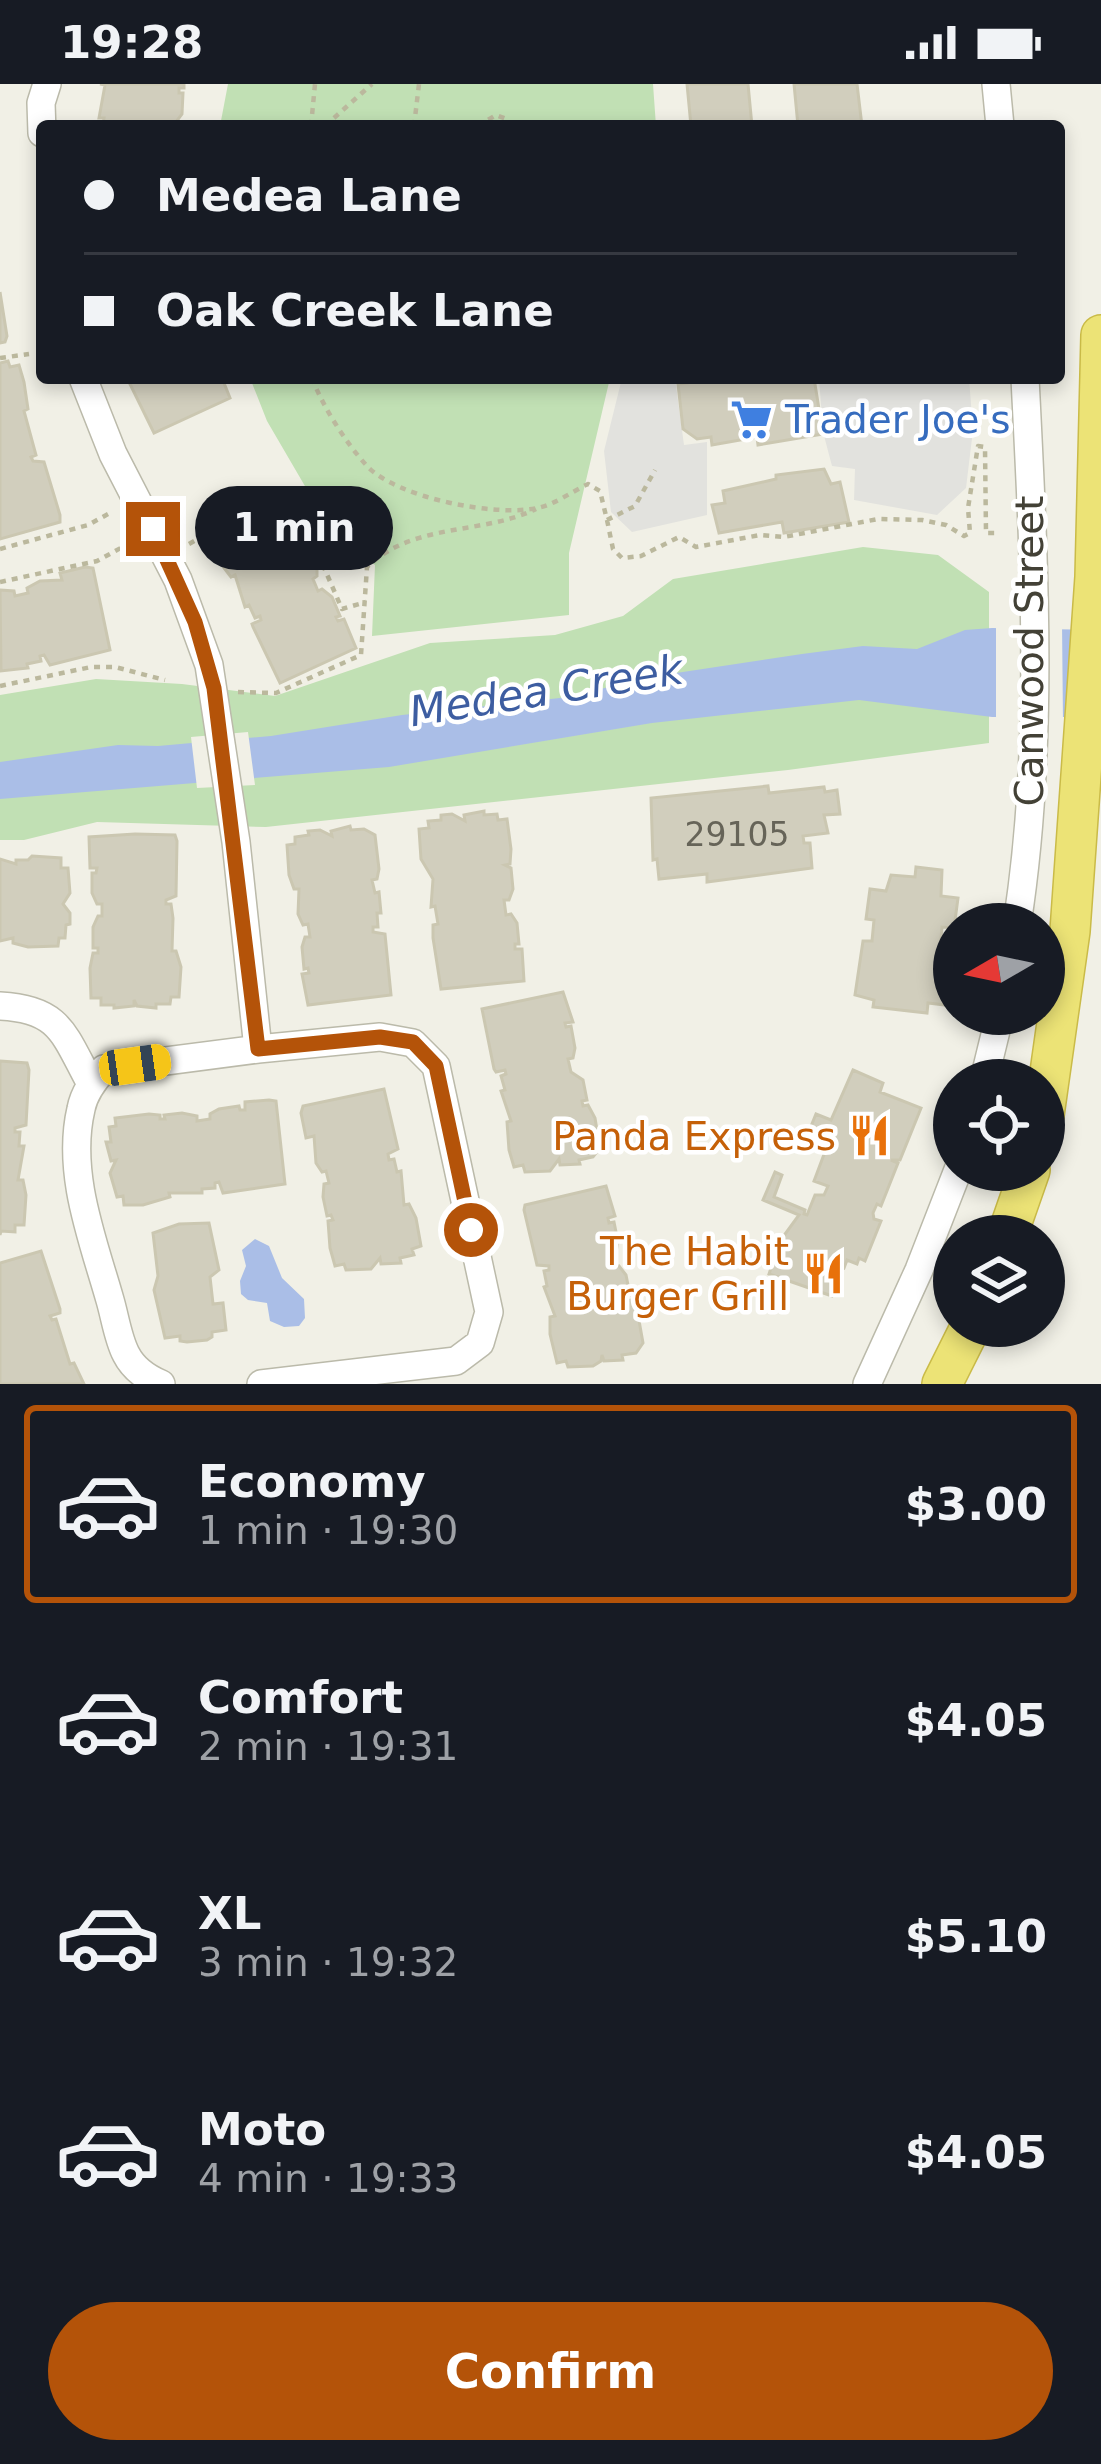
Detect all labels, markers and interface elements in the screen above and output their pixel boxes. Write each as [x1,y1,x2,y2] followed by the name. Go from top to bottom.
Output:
[60,16,203,69] text: 19:28
[156,169,462,222] text: Medea Lane
[156,284,554,337] text: Oak Creek Lane
[728,396,774,442] supermarket icon: Trader Joe's
[784,397,1011,442] place label: Trader Joe's
[195,487,393,571] callout: 1 min
[1007,495,1052,807] street label: Canwood Street
[126,502,180,556] route end
[233,505,355,550] text: 1 min
[406,644,688,736] water label: Medea Creek
[685,815,789,854] house number: 29105
[933,903,1065,1035] north arrow
[933,903,1065,1347] map controls
[97,1042,173,1088] car
[933,1059,1065,1191] button: locate
[847,1113,893,1159] restaurant icon: Panda Express
[552,1114,836,1159] place label: Panda Express
[444,1203,498,1257] route start
[933,1215,1065,1347] button: layers
[566,1229,789,1319] place label: The Habit Burger Grill
[800,1250,846,1296] restaurant icon: The Habit Burger Grill
[54,1450,162,1558] icon: car
[198,1455,426,1508] text: Economy
[905,1478,1047,1531] text: $3.00
[198,1508,458,1553] text: 1 min · 19:30
[54,1666,162,1774] icon: car
[198,1671,403,1724] text: Comfort
[905,1694,1047,1747] text: $4.05
[198,1724,458,1769] text: 2 min · 19:31
[54,1882,162,1990] icon: car
[198,1887,261,1940] text: XL
[905,1910,1047,1963] text: $5.10
[198,1940,458,1985] text: 3 min · 19:32
[54,2098,162,2206] icon: car
[198,2103,326,2156] text: Moto
[905,2126,1047,2179] text: $4.05
[198,2156,458,2201] text: 4 min · 19:33
[48,2302,1053,2440] button: Confirm

